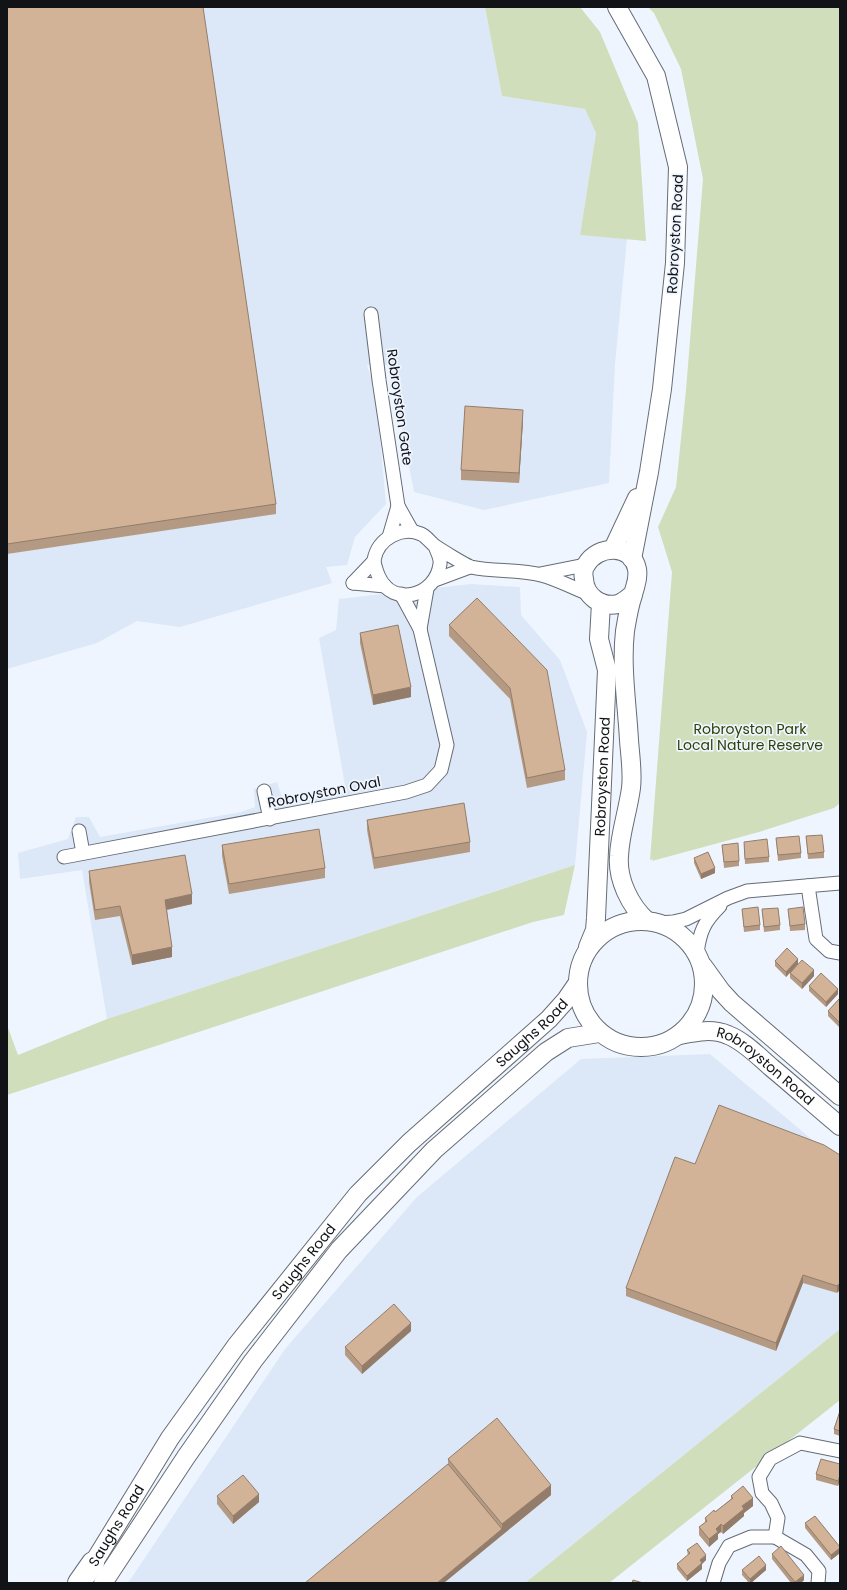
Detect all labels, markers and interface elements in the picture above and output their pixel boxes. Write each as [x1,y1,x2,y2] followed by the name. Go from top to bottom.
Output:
[662,174,688,294] street label: Robroyston Road
[382,348,418,467] street label: Robroyston Gate
[590,716,615,837] street label: Robroyston Road
[677,719,823,755] park label: Robroyston Park Local Nature Reserve
[266,771,382,813] street label: Robroyston Oval
[491,994,573,1072] street label: Saughs Road
[714,1022,819,1110] street label: Robroyston Road
[267,1219,340,1304] street label: Saughs Road
[84,1481,149,1570] street label: Saughs Road

